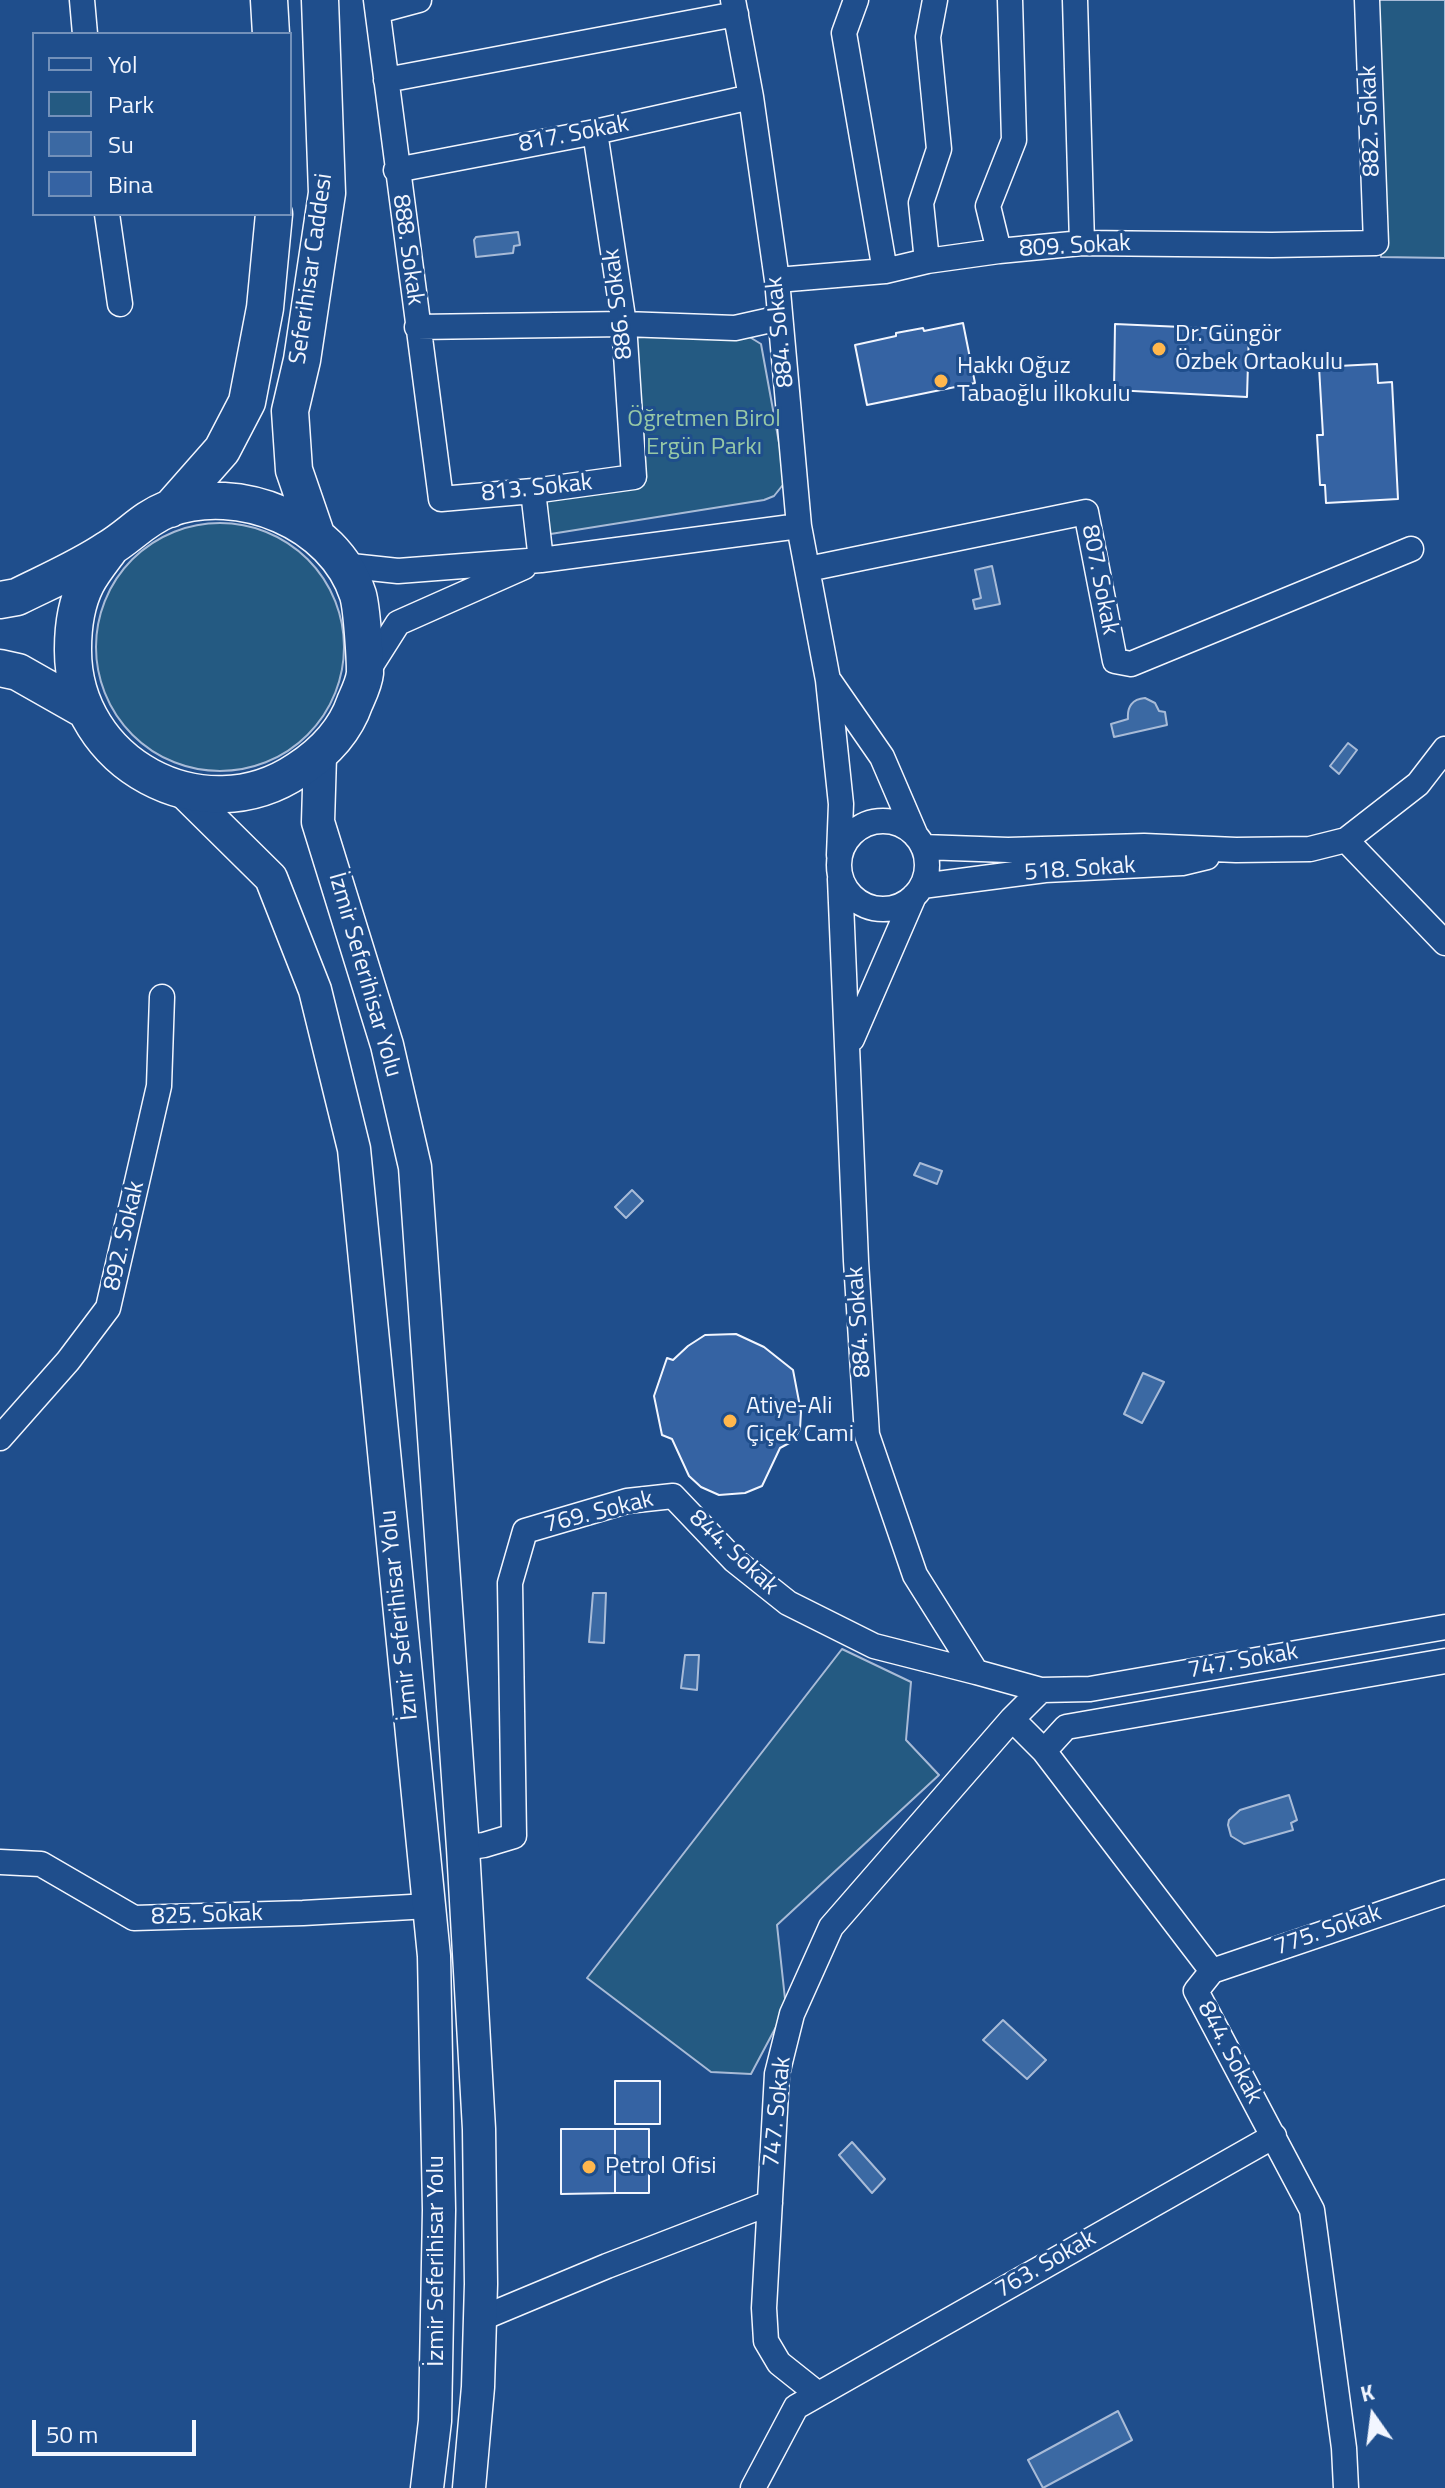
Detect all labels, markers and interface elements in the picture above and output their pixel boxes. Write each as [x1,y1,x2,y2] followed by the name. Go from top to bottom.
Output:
[32,32,292,216] legend
[108,46,137,82] text: Yol
[1355,65,1387,177] street label: 882. Sokak
[108,86,154,122] text: Park
[517,110,631,160] street label: 817. Sokak
[108,126,134,162] text: Su
[108,166,153,202] text: Bina
[284,172,340,366] street label: Seferihisar Caddesi
[385,193,429,307] street label: 888. Sokak
[1019,230,1131,264] street label: 809. Sokak
[598,247,640,361] street label: 886. Sokak
[761,275,801,389] street label: 884. Sokak
[1175,321,1343,377] place label: Dr. Güngör Özbek Ortaokulu
[1150,340,1168,358] marker: Dr. Güngör Özbek Ortaokulu
[957,353,1131,409] place label: Hakkı Oğuz Tabaoğlu İlkokulu
[932,372,950,390] marker: Hakkı Oğuz Tabaoğlu İlkokulu
[627,406,781,462] park label: Öğretmen Birol Ergün Parkı
[480,469,594,509] street label: 813. Sokak
[1074,523,1124,637] street label: 807. Sokak
[1023,852,1137,888] street label: 518. Sokak
[321,869,407,1081] street label: İzmir Seferihisar Yolu
[98,1178,152,1294] street label: 892. Sokak
[842,1265,878,1379] street label: 884. Sokak
[746,1393,854,1449] place label: Atiye-Ali Çiçek Cami
[721,1412,739,1430] marker: Atiye-Ali Çiçek Cami
[541,1486,657,1540] street label: 769. Sokak
[682,1504,784,1602] street label: 844. Sokak
[375,1508,425,1722] street label: İzmir Seferihisar Yolu
[1186,1638,1300,1686] street label: 747. Sokak
[1271,1899,1385,1963] street label: 775. Sokak
[151,1900,263,1932] street label: 825. Sokak
[1190,1997,1268,2109] street label: 844. Sokak
[758,2055,798,2169] street label: 747. Sokak
[605,2153,717,2181] place label: Petrol Ofisi
[423,2155,451,2367] street label: İzmir Seferihisar Yolu
[580,2158,598,2176] marker: Petrol Ofisi
[991,2225,1101,2305] street label: 763. Sokak
[1357,2375,1378,2411] text: K
[1333,2376,1413,2456] north arrow
[36,2404,200,2454] scale bar
[46,2416,98,2452] text: 50 m

